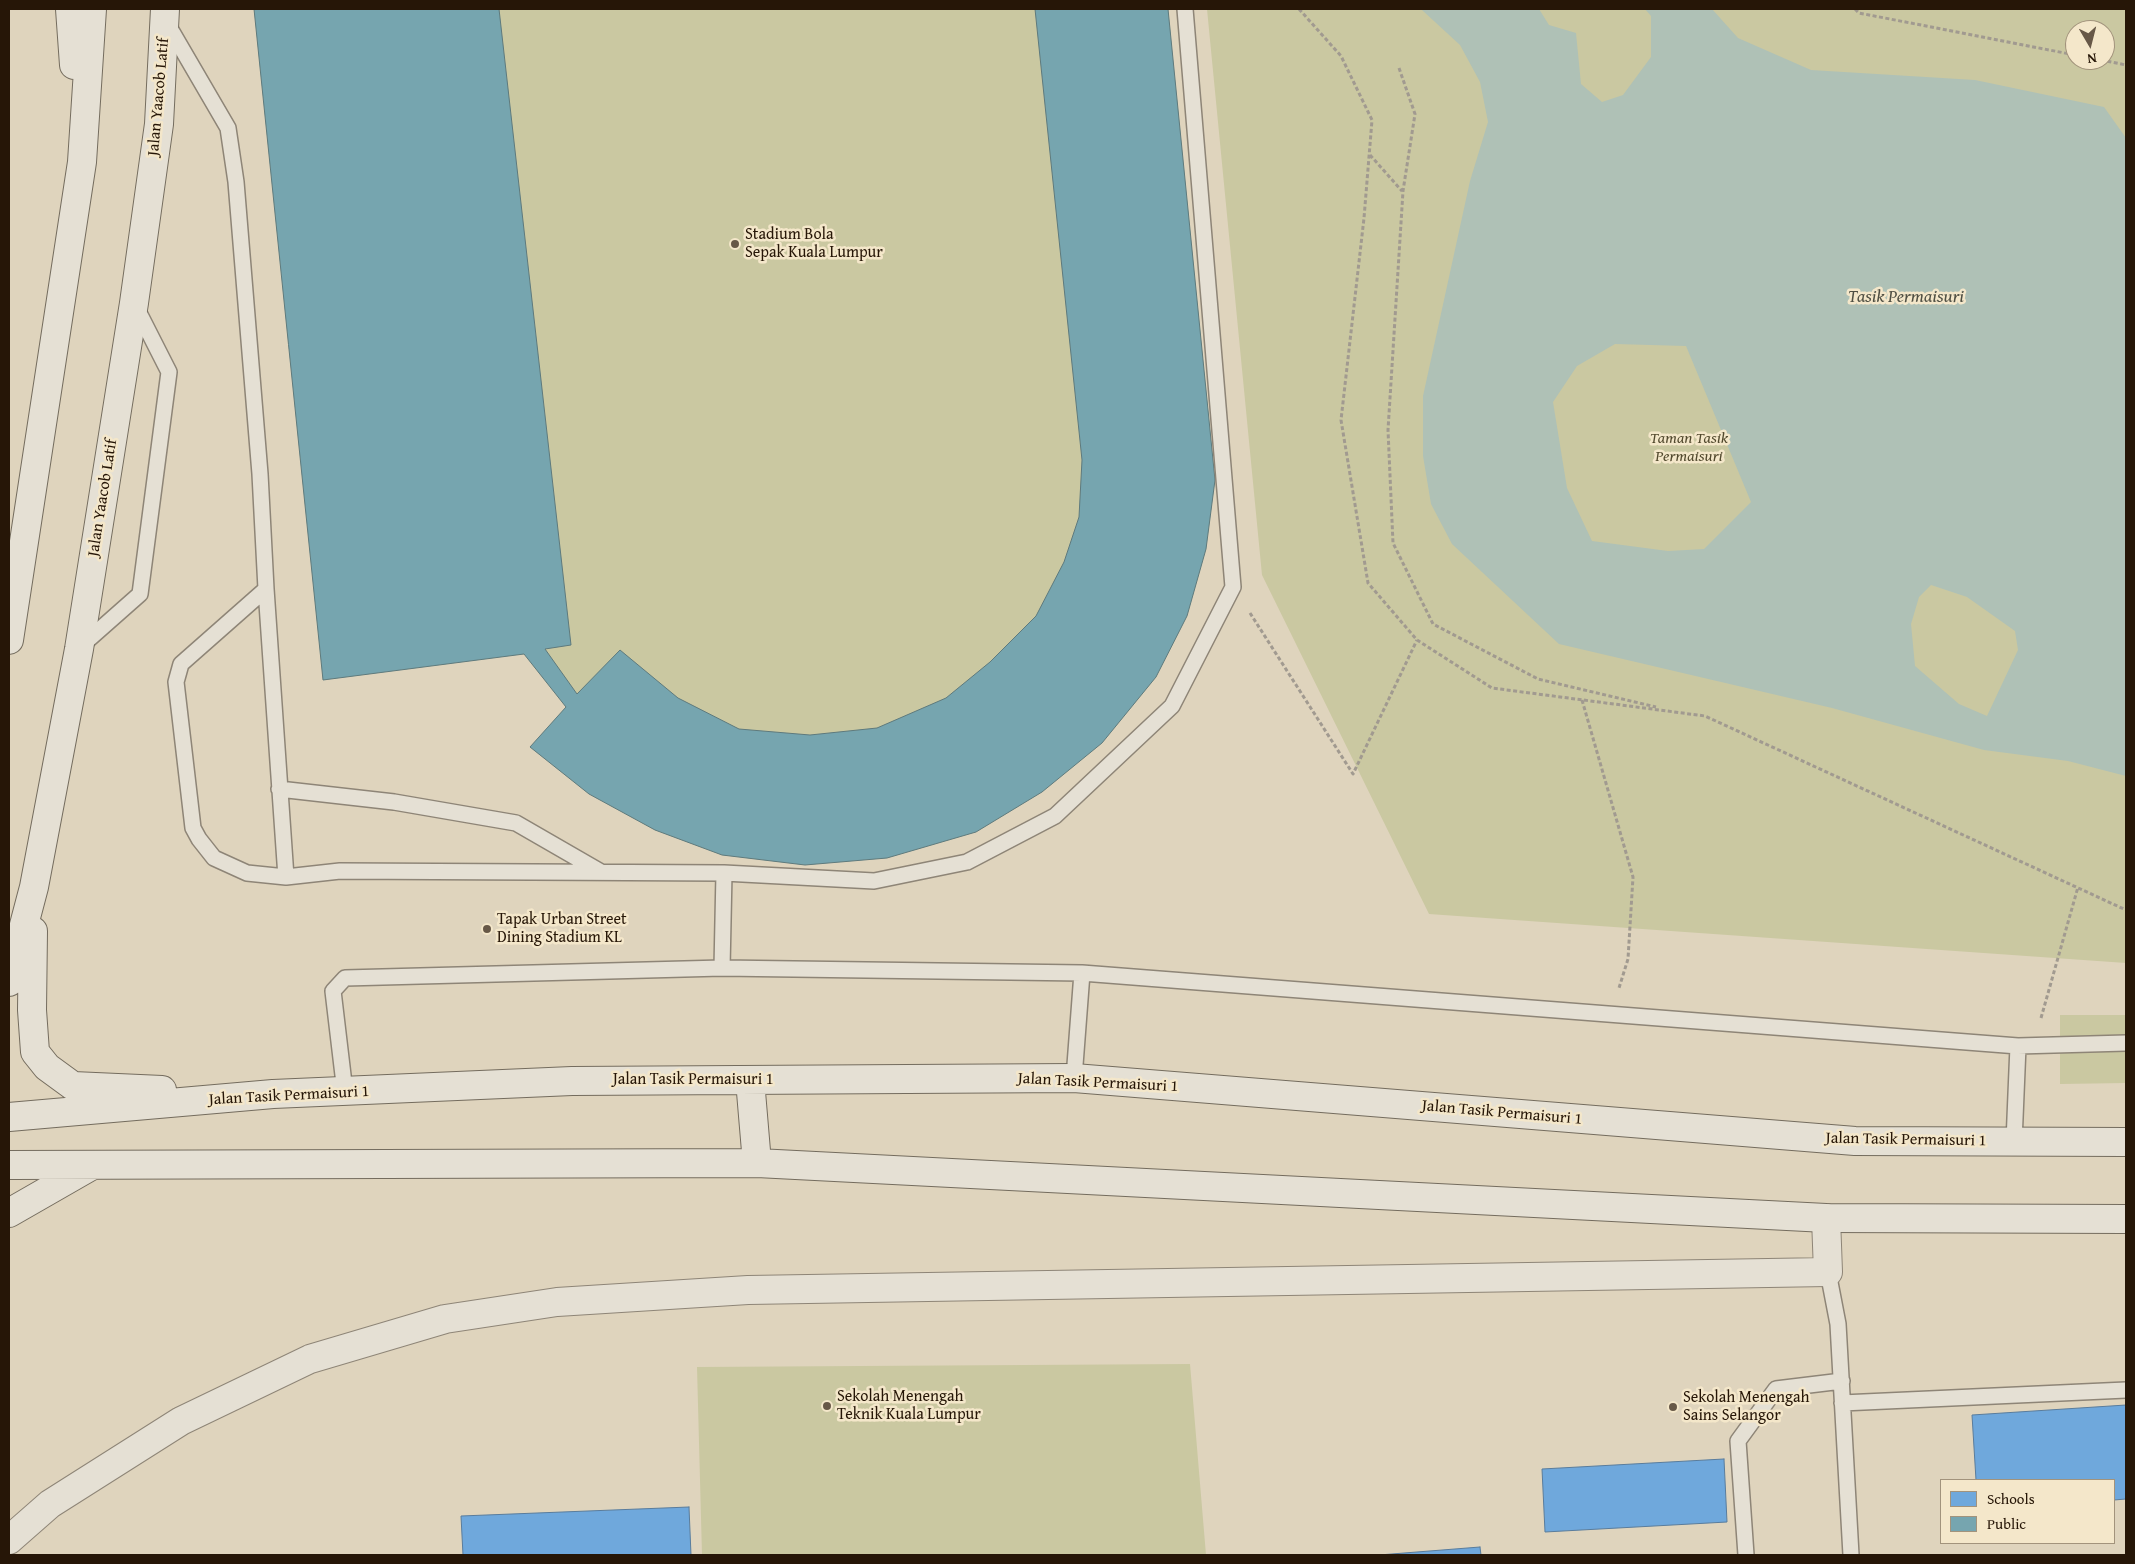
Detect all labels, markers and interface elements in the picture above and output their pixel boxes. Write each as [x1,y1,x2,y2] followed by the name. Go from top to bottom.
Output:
[2065,20,2115,70] north arrow
[144,37,174,157] street label: Jalan Yaacob Latif
[2086,48,2098,69] text: N
[745,225,883,263] place label: Stadium Bola Sepak Kuala Lumpur
[729,238,741,250] marker: Stadium Bola Sepak Kuala Lumpur
[1848,286,1964,308] water label: Tasik Permaisuri
[1650,429,1728,467] park label: Taman Tasik Permaisuri
[84,438,122,558] street label: Jalan Yaacob Latif
[497,910,627,948] place label: Tapak Urban Street Dining Stadium KL
[481,923,493,935] marker: Tapak Urban Street Dining Stadium KL
[1017,1069,1179,1097] street label: Jalan Tasik Permaisuri 1
[613,1070,773,1090] street label: Jalan Tasik Permaisuri 1
[208,1082,370,1110] street label: Jalan Tasik Permaisuri 1
[1421,1096,1583,1130] street label: Jalan Tasik Permaisuri 1
[1825,1129,1987,1151] street label: Jalan Tasik Permaisuri 1
[837,1387,981,1425] place label: Sekolah Menengah Teknik Kuala Lumpur
[1683,1388,1809,1426] place label: Sekolah Menengah Sains Selangor
[821,1400,833,1412] marker: Sekolah Menengah Teknik Kuala Lumpur
[1667,1401,1679,1413] marker: Sekolah Menengah Sains Selangor
[1940,1479,2115,1544] legend
[1987,1488,2035,1509] text: Schools
[1987,1513,2026,1534] text: Public

